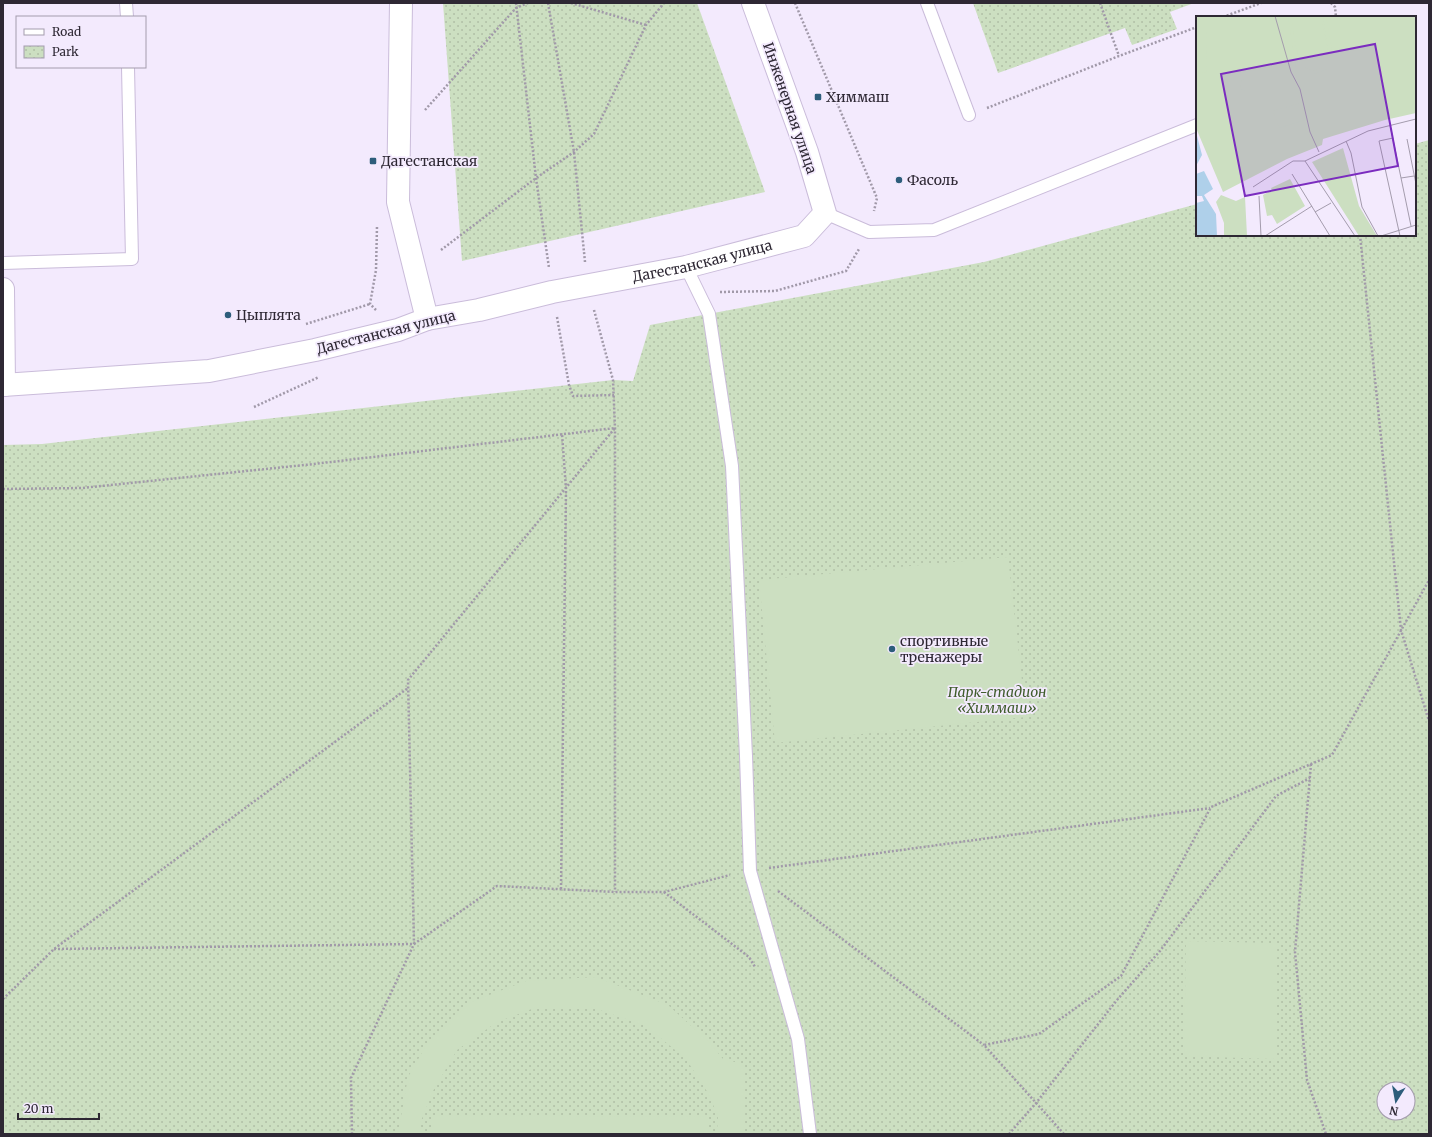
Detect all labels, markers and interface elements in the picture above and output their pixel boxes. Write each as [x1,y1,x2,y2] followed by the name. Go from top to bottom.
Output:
[16,16,146,68] legend
[1196,16,1416,236] inset map
[52,24,81,39] text: Road
[759,40,821,176] street label: Инженерная улица
[52,44,79,59] text: Park
[826,88,889,106] place label: Химмаш
[813,92,823,102] marker: Химмаш
[381,152,477,170] place label: Дагестанская
[368,156,378,166] marker: Дагестанская
[907,171,958,189] place label: Фасоль
[894,175,904,185] marker: Фасоль
[631,236,774,286] street label: Дагестанская улица
[236,306,301,324] place label: Цыплята
[315,306,458,358] street label: Дагестанская улица
[223,310,233,320] marker: Цыплята
[900,632,988,666] place label: спортивные тренажеры
[887,644,897,654] marker: спортивные тренажеры
[948,683,1046,717] park label: Парк-стадион «Химмаш»
[1376,1081,1416,1121] north arrow
[18,1095,99,1121] scale bar
[24,1101,53,1116] text: 20 m
[1388,1103,1400,1119] text: N

